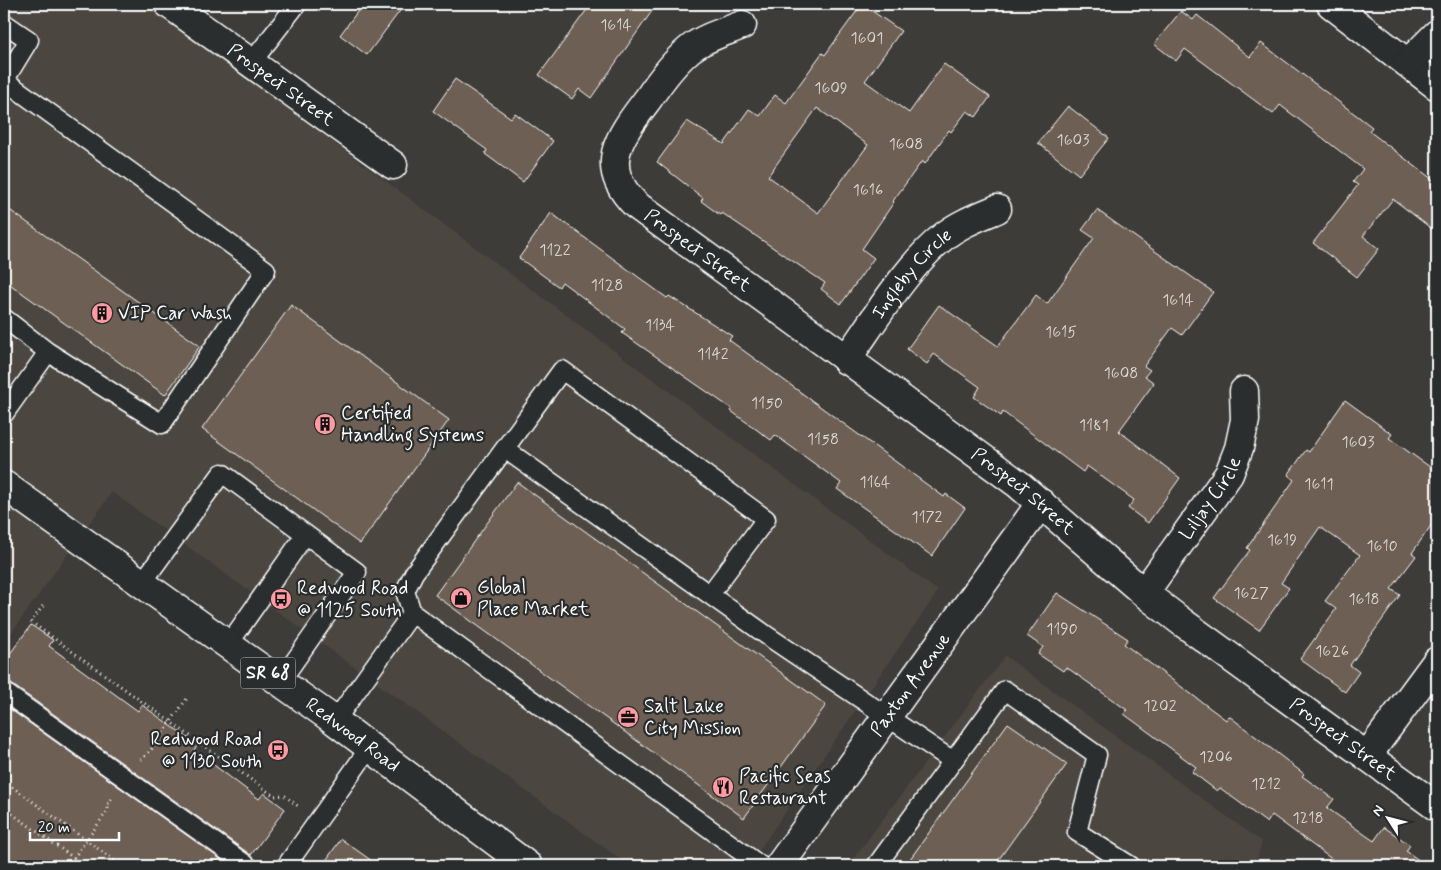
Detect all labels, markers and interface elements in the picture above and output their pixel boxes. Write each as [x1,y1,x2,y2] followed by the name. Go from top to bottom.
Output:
[600,15,632,36] house number: 1614
[851,28,883,49] house number: 1601
[222,38,340,132] street label: Prospect Street
[814,78,848,99] house number: 1609
[1057,130,1089,151] house number: 1603
[889,134,923,155] house number: 1608
[853,180,883,201] house number: 1616
[639,203,756,297] street label: Prospect Street
[866,222,957,324] street label: Ingleby Circle
[539,240,571,261] house number: 1122
[591,275,623,296] house number: 1128
[1162,290,1194,311] house number: 1614
[90,301,114,325] building icon: VIP Car Wash
[118,301,232,326] place label: VIP Car Wash
[645,315,675,336] house number: 1134
[1045,322,1077,343] house number: 1615
[697,344,729,365] house number: 1142
[1104,363,1138,384] house number: 1608
[751,393,783,414] house number: 1150
[341,401,484,451] place label: Certified Handling Systems
[313,412,337,436] building icon: Certified Handling Systems
[1079,415,1109,436] house number: 1181
[807,429,839,450] house number: 1158
[1342,432,1374,453] house number: 1603
[966,442,1080,540] street label: Prospect Street
[1173,453,1247,545] street label: Liljay Circle
[860,472,890,493] house number: 1164
[1304,474,1334,495] house number: 1611
[912,507,943,528] house number: 1172
[1267,530,1297,551] house number: 1619
[1366,536,1398,557] house number: 1610
[477,575,589,622] place label: Global Place Market
[297,576,408,623] place label: Redwood Road @ 1125 South
[1233,583,1269,604] house number: 1627
[449,586,473,610] shop icon: Global Place Market
[269,587,293,611] bus stop icon: Redwood Road @ 1125 South
[1348,589,1380,610] house number: 1618
[1046,619,1078,640] house number: 1190
[864,627,956,741] street label: Paxton Avenue
[1315,641,1349,662] house number: 1626
[240,658,296,688] road number: SR 68
[301,692,405,778] street label: Redwood Road
[1285,692,1402,786] street label: Prospect Street
[644,694,741,741] place label: Salt Lake City Mission
[1143,696,1177,717] house number: 1202
[616,705,640,729] office icon: Salt Lake City Mission
[151,727,262,774] place label: Redwood Road @ 1130 South
[266,738,290,762] bus stop icon: Redwood Road @ 1130 South
[1199,747,1233,768] house number: 1206
[739,764,831,811] place label: Pacific Seas Restaurant
[1251,774,1281,795] house number: 1212
[711,775,735,799] restaurant icon: Pacific Seas Restaurant
[1364,792,1414,842] north arrow
[1368,802,1388,820] text: N
[1293,808,1323,829] house number: 1218
[30,810,119,842] scale bar
[38,818,70,838] text: 20 m

